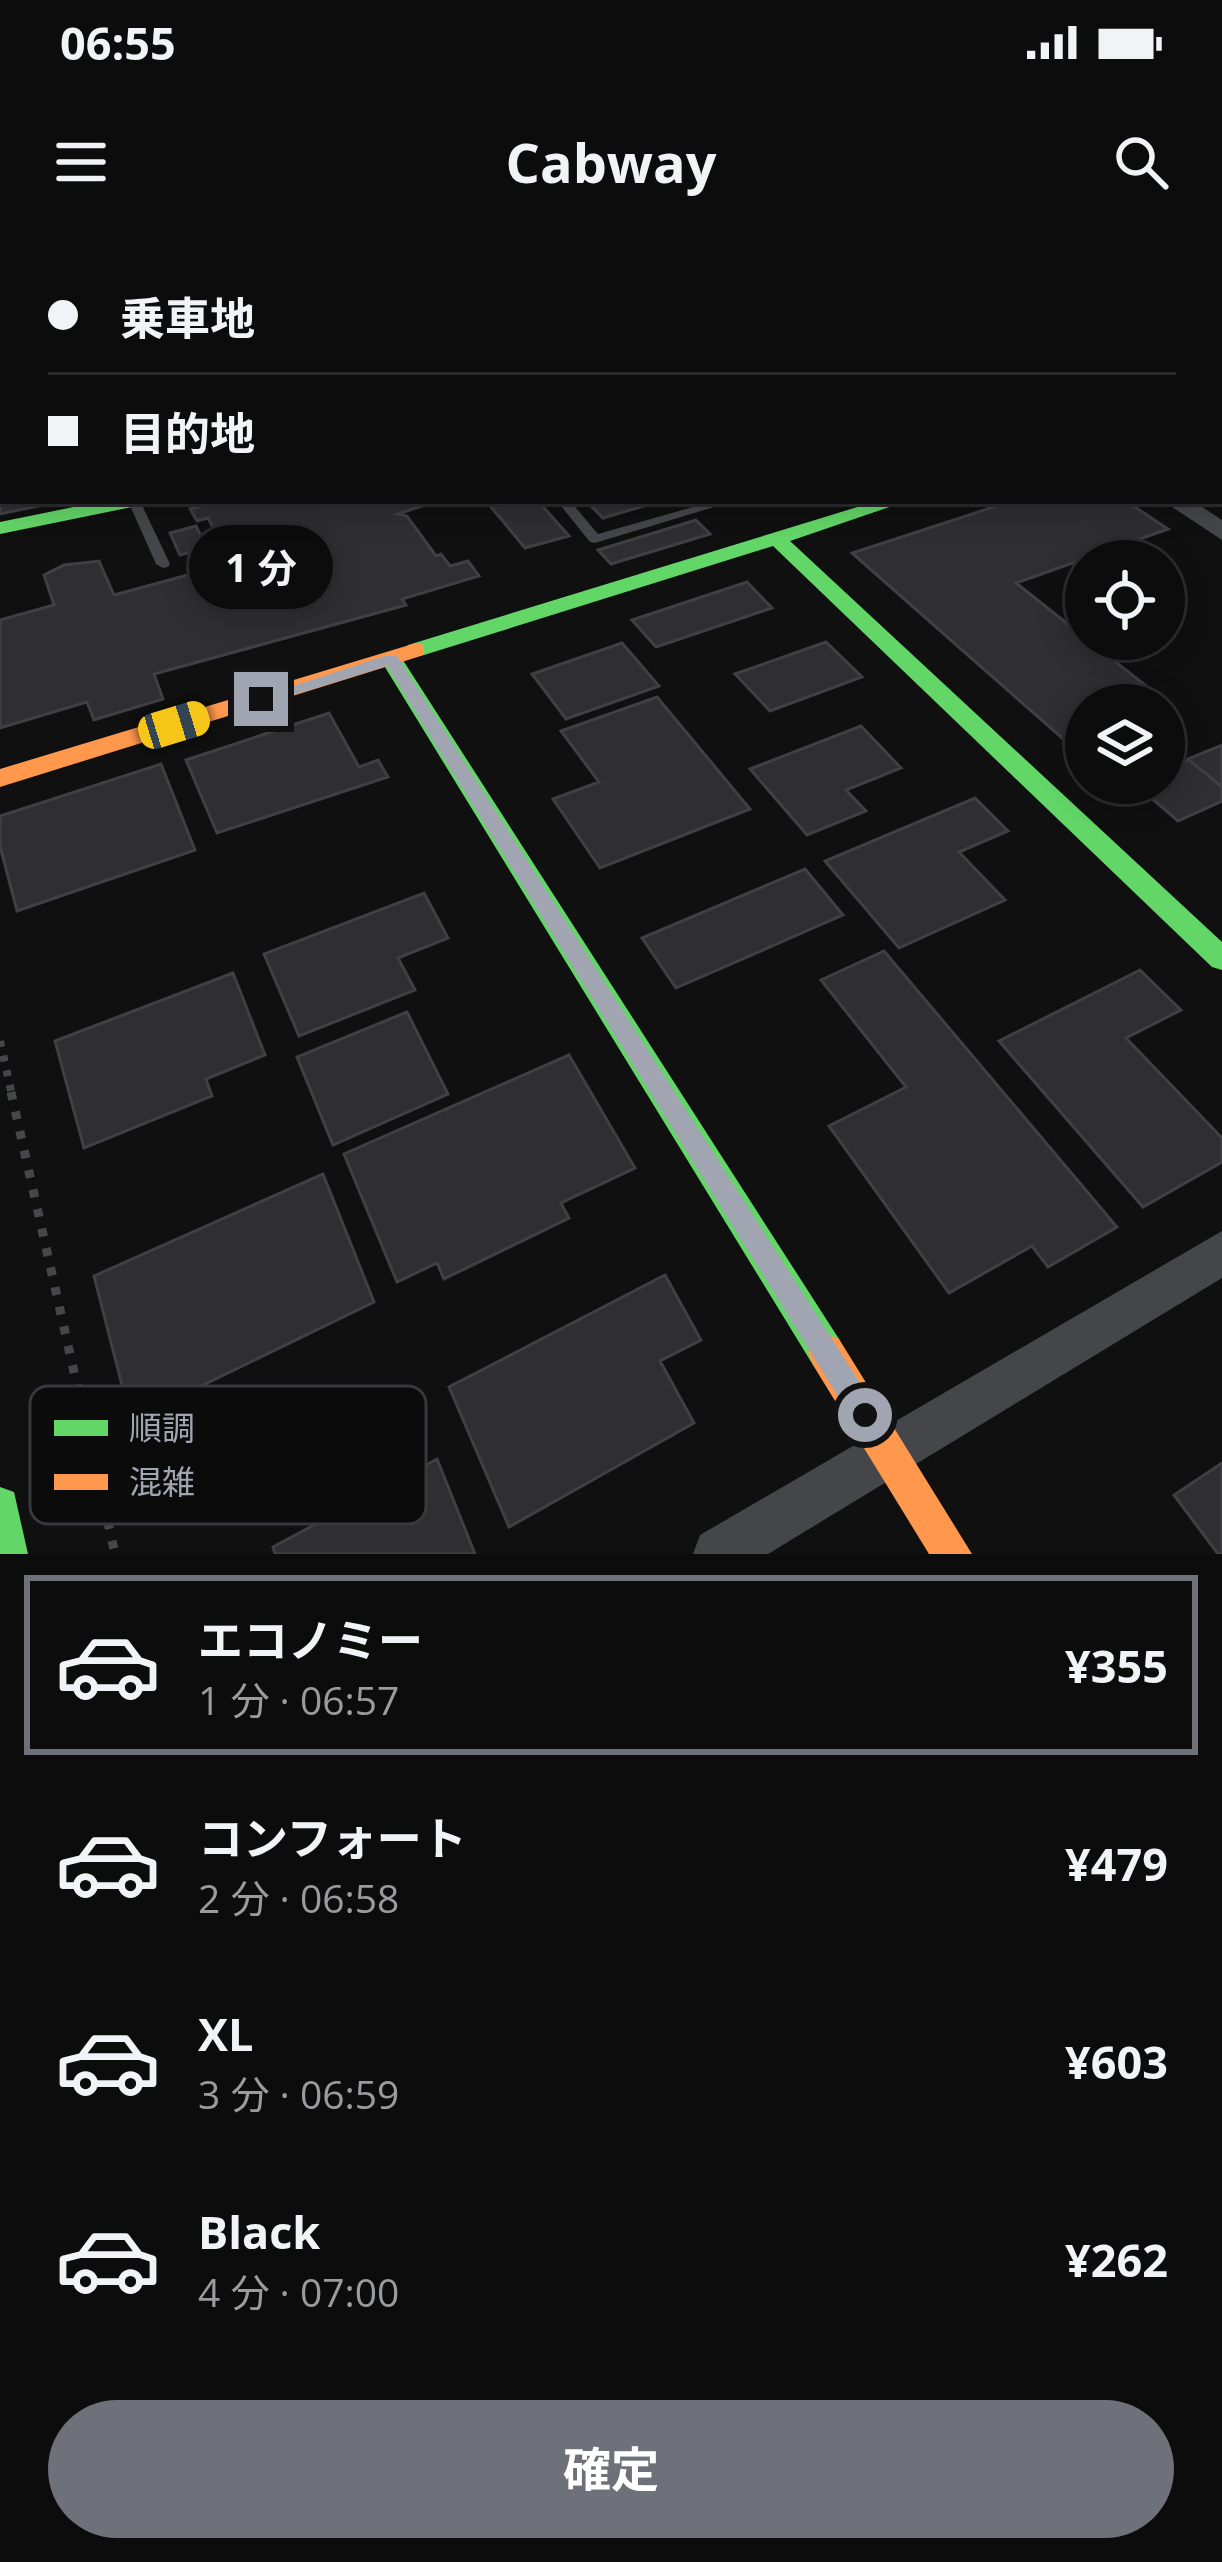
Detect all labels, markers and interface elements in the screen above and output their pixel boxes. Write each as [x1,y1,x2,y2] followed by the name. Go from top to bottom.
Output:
[60,12,176,73] text: 06:55
[506,125,716,199] text: Cabway
[48,129,114,195] icon: menu
[1108,129,1174,195] icon: search
[120,287,255,348] text: 乗車地
[120,402,255,463] text: 目的地
[189,525,333,609] callout: 1 分
[225,540,297,593] text: 1 分
[1065,540,1185,804] map controls
[1065,540,1185,660] button: locate
[234,672,288,726] route end
[1065,684,1185,804] button: layers
[134,697,214,753] car
[30,1386,426,1524] legend
[838,1388,892,1442] route start
[129,1405,195,1450] text: 順調
[129,1459,195,1504] text: 混雑
[198,1609,423,1670] text: エコノミー
[54,1611,162,1719] icon: car
[1065,1635,1168,1696] text: ¥355
[198,1673,399,1726] text: 1 分 · 06:57
[198,1807,467,1868] text: コンフォート
[54,1809,162,1917] icon: car
[1065,1833,1168,1894] text: ¥479
[198,1871,399,1924] text: 2 分 · 06:58
[198,2003,253,2064] text: XL
[54,2007,162,2115] icon: car
[1065,2031,1168,2092] text: ¥603
[198,2067,399,2120] text: 3 分 · 06:59
[198,2201,320,2262] text: Black
[54,2205,162,2313] icon: car
[1065,2229,1168,2290] text: ¥262
[198,2265,399,2318] text: 4 分 · 07:00
[48,2400,1174,2538] button: 確定

